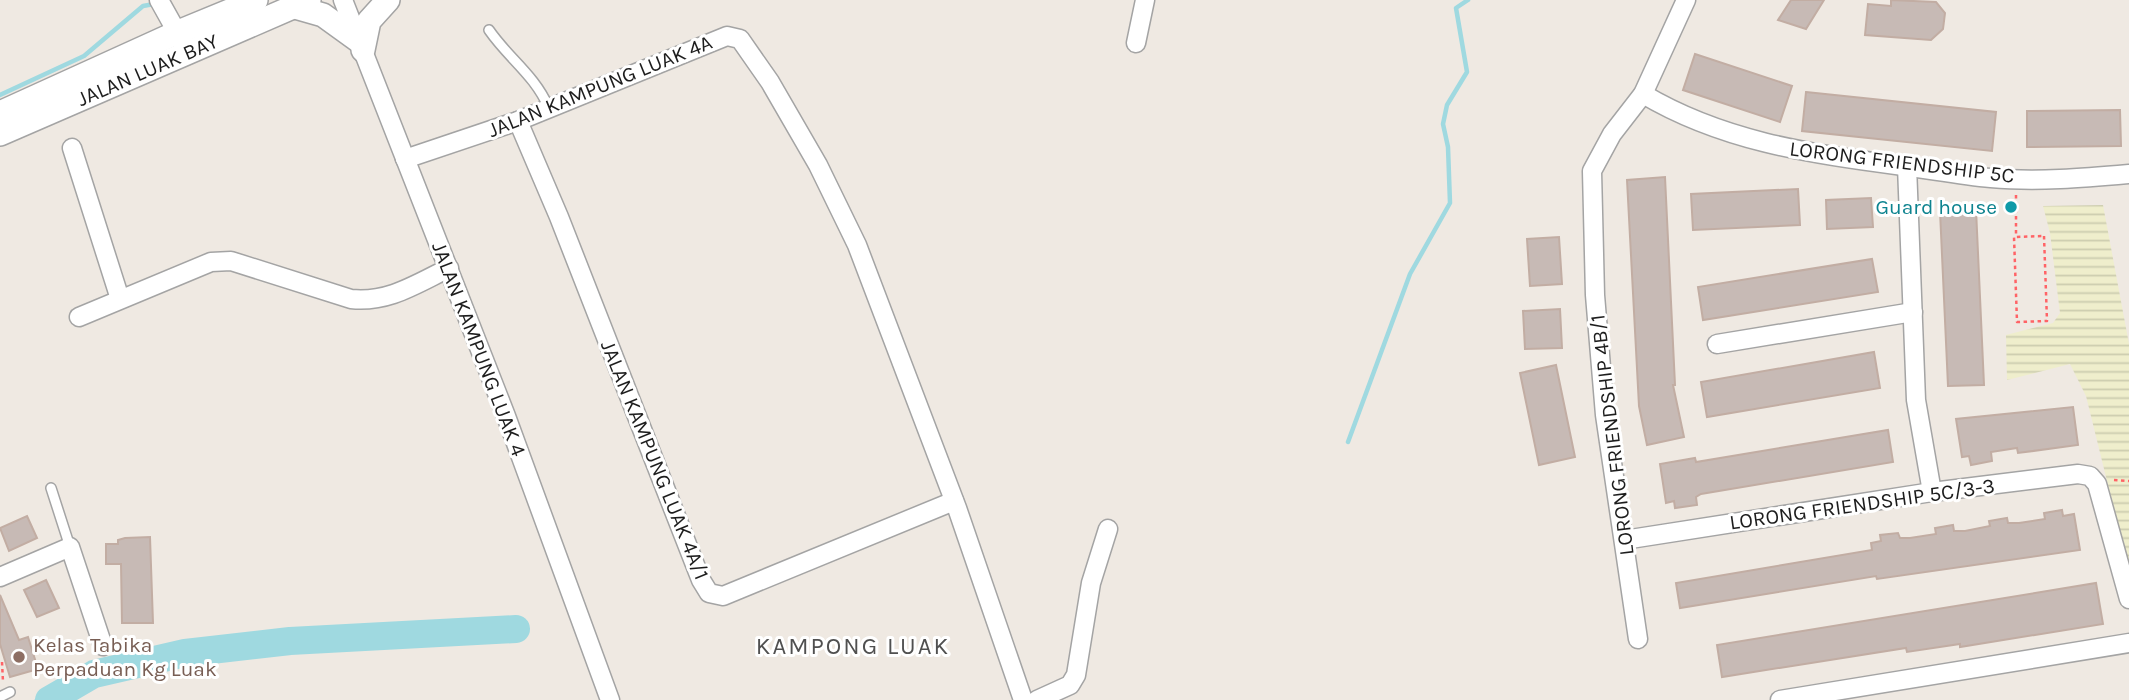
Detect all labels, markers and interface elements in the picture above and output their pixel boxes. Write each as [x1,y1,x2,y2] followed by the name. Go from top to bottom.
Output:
[74,29,222,111] street label: JALAN LUAK BAY
[484,30,716,142] street label: JALAN KAMPUNG LUAK 4A
[1788,136,2016,188] street label: LORONG FRIENDSHIP 5C
[1875,195,1997,219] place label: Guard house
[2003,199,2019,215] marker: Guard house
[427,238,531,460] street label: JALAN KAMPUNG LUAK 4
[1585,313,1639,557] street label: LORONG FRIENDSHIP 4B/1
[596,337,714,583] street label: JALAN KAMPUNG LUAK 4A/1
[1728,473,1996,535] street label: LORONG FRIENDSHIP 5C/3-3
[756,632,950,660] district label: KAMPONG LUAK
[33,633,217,681] place label: Kelas Tabika Perpaduan Kg Luak
[11,649,27,665] marker: Kelas Tabika Perpaduan Kg Luak

